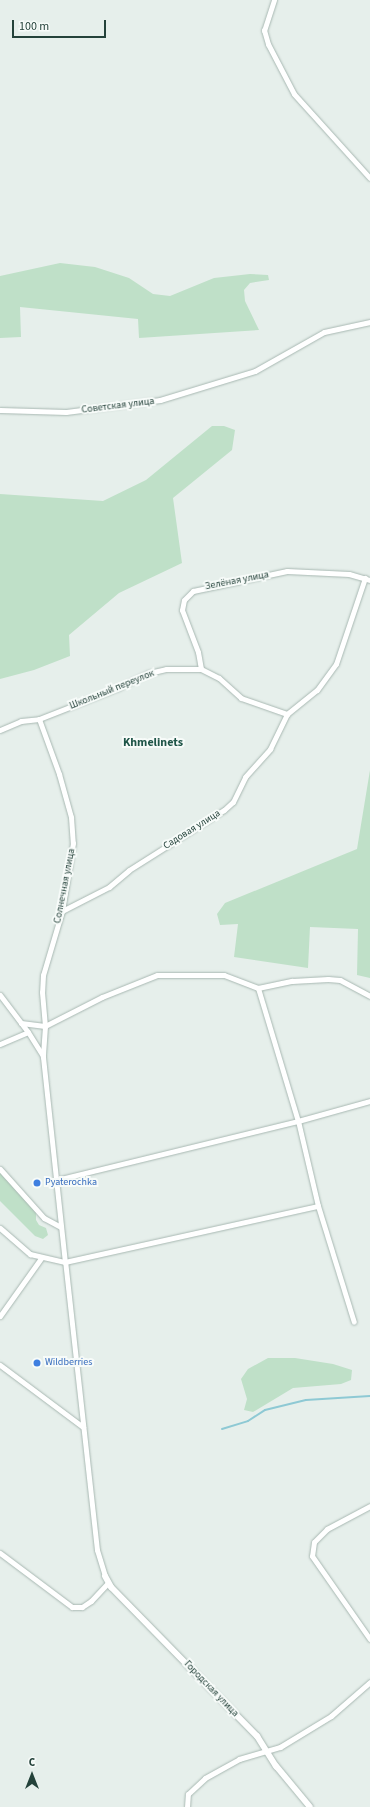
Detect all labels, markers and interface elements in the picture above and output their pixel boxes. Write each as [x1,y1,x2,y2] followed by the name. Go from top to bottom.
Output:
[14,12,108,38] scale bar
[19,18,49,35] text: 100 m
[81,396,155,416] street label: Советская улица
[204,569,270,593] street label: Зелёная улица
[68,667,156,713] street label: Школьный переулок
[123,736,183,750] district label: Khmelinets
[161,808,223,852] street label: Садовая улица
[52,847,78,925] street label: Солнечная улица
[45,1177,97,1189] place label: Pyaterochka
[32,1178,42,1188] marker: Pyaterochka
[45,1357,92,1369] place label: Wildberries
[32,1358,42,1368] marker: Wildberries
[181,1658,241,1720] street label: Городская улица
[12,1755,52,1795] north arrow
[29,1755,35,1770] text: С

